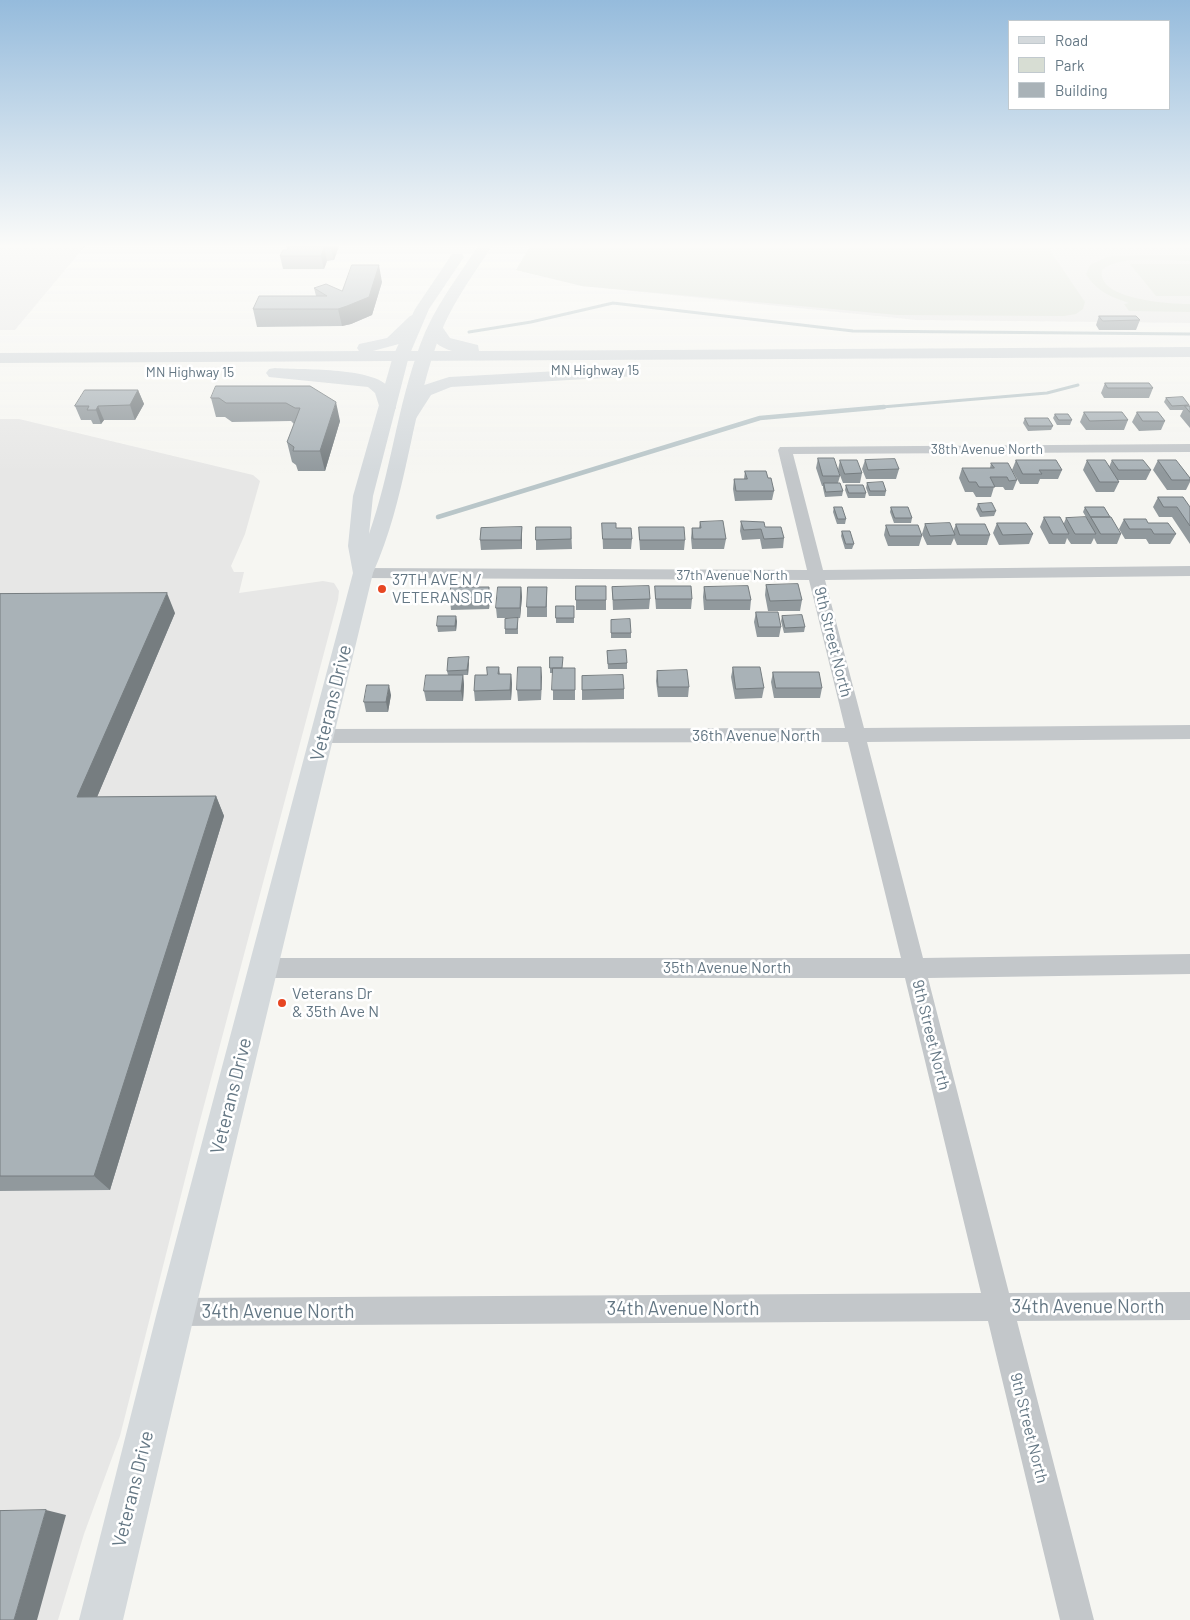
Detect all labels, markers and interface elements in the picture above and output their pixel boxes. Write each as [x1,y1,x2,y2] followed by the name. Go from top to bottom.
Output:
[1008,20,1170,110] legend
[1055,31,1088,49] text: Road
[1055,56,1084,74] text: Park
[1055,81,1108,99] text: Building
[551,362,639,378] street label: MN Highway 15
[146,364,234,380] street label: MN Highway 15
[931,441,1043,457] street label: 38th Avenue North
[676,567,788,583] street label: 37th Avenue North
[392,570,493,608] place label: 37TH AVE N / VETERANS DR
[376,583,388,595] marker: 37TH AVE N / VETERANS DR
[810,585,856,699] street label: 9th Street North
[306,642,356,764] street label: Veterans Drive
[692,726,820,746] street label: 36th Avenue North
[663,958,791,978] street label: 35th Avenue North
[908,978,954,1092] street label: 9th Street North
[292,984,379,1022] place label: Veterans Dr & 35th Ave N
[276,997,288,1009] marker: Veterans Dr & 35th Ave N
[206,1035,256,1157] street label: Veterans Drive
[1012,1296,1164,1318] street label: 34th Avenue North
[607,1298,759,1320] street label: 34th Avenue North
[202,1301,354,1323] street label: 34th Avenue North
[1006,1371,1052,1485] street label: 9th Street North
[108,1428,158,1550] street label: Veterans Drive

